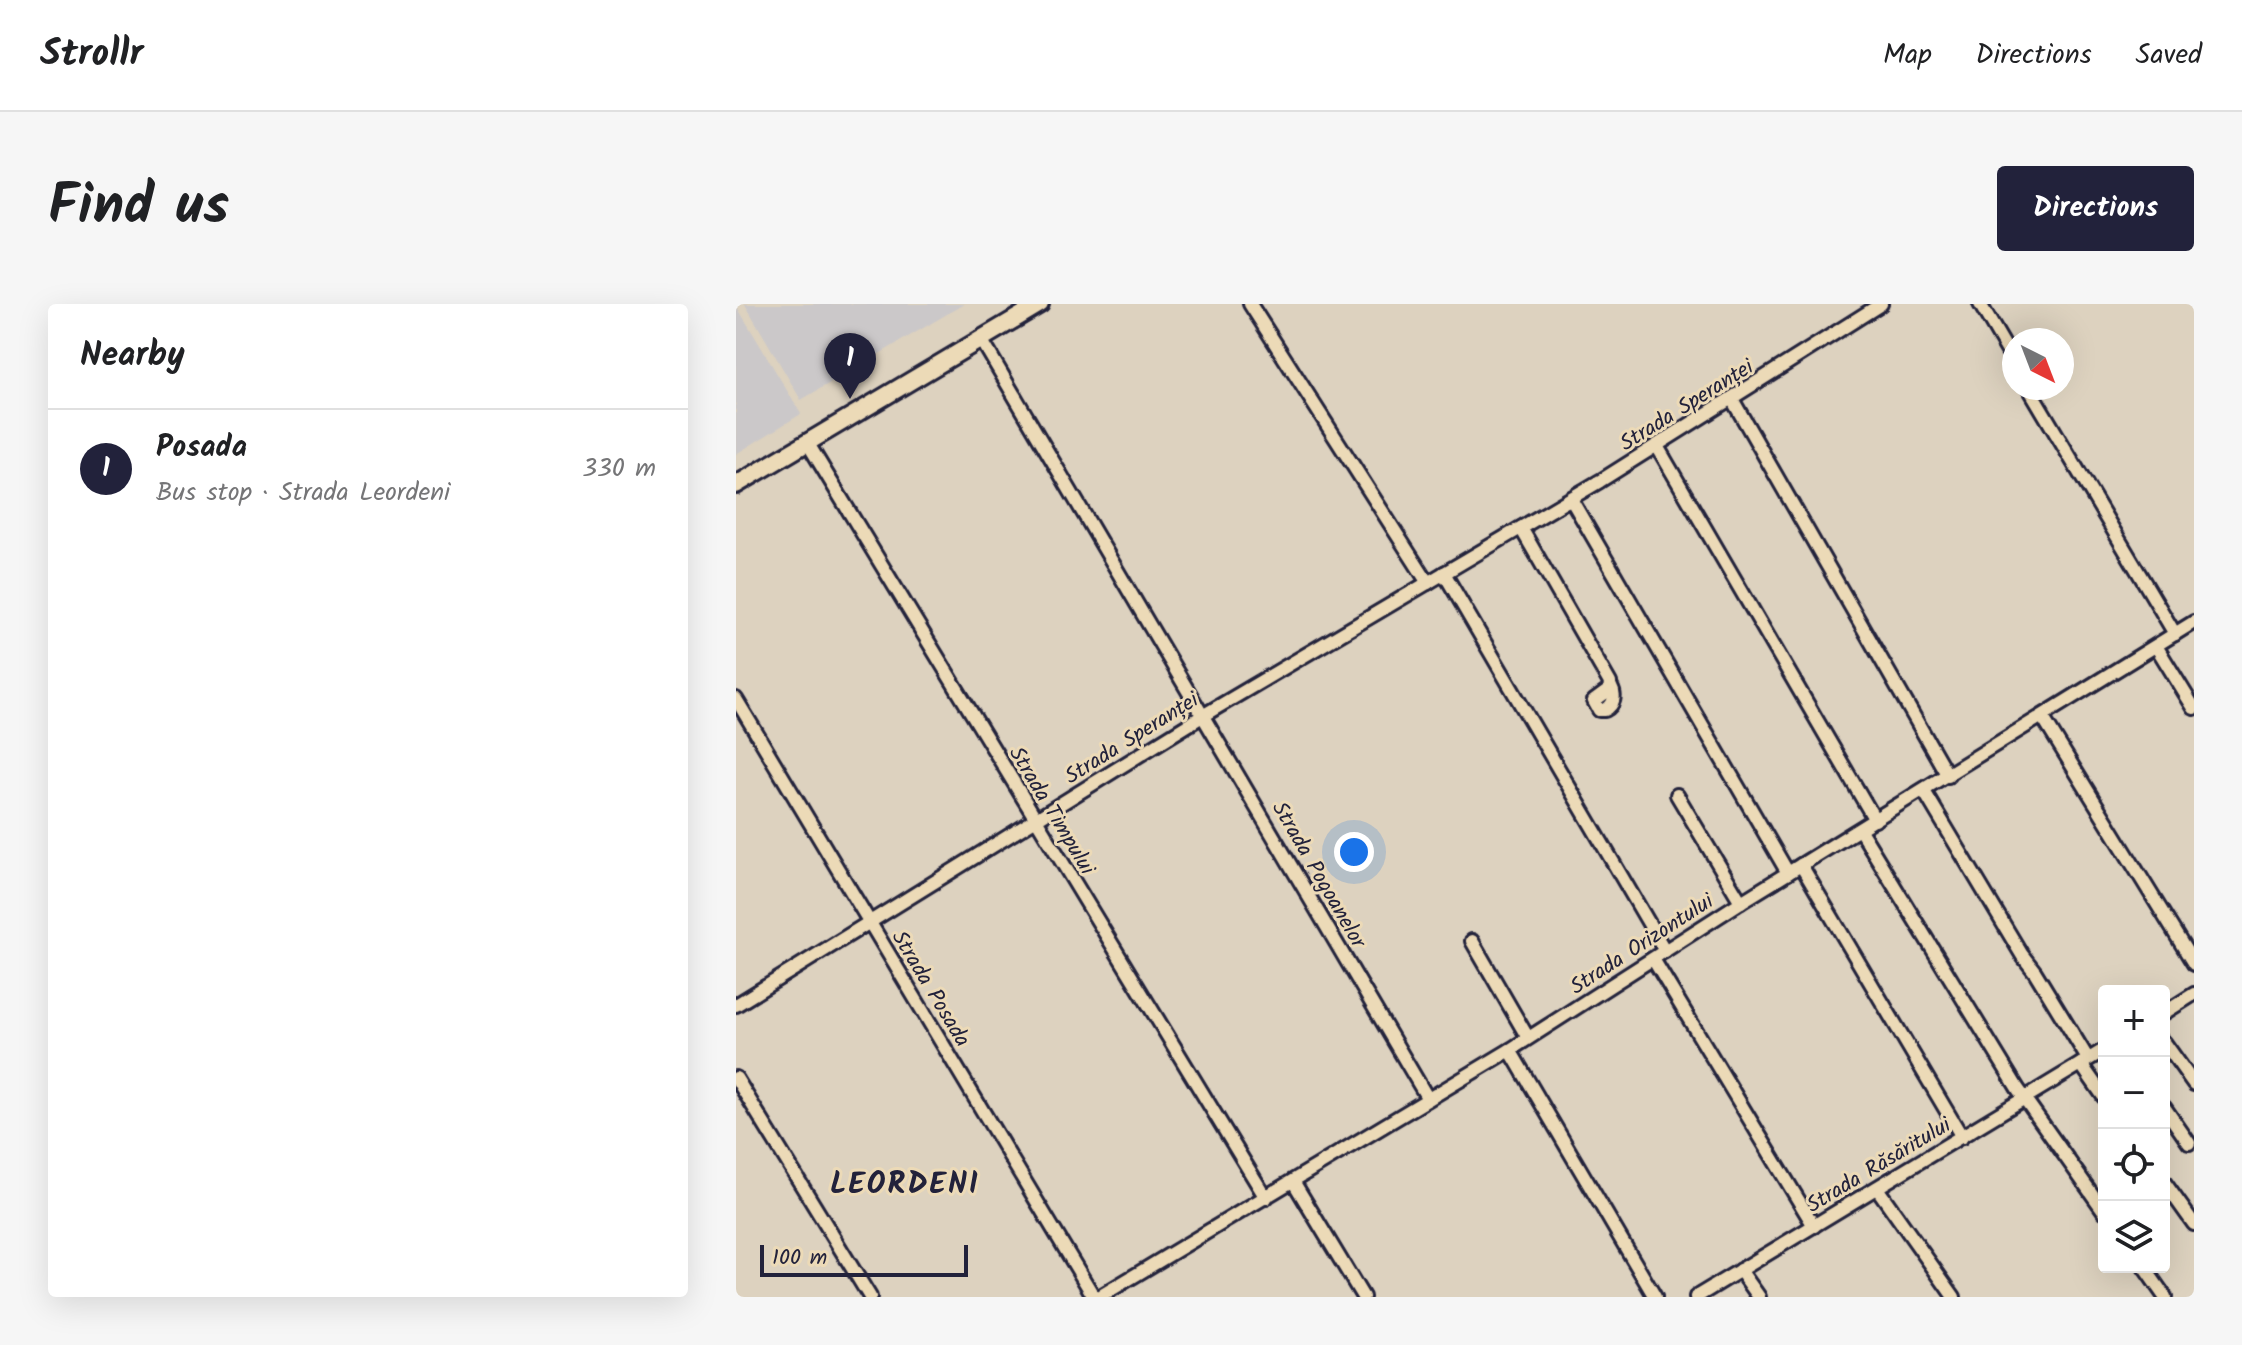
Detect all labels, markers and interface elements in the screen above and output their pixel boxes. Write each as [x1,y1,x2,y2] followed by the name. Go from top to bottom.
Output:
[40,25,143,85] text: Strollr
[1883,33,1932,78] text: Map
[1976,33,2092,78] text: Directions
[2136,33,2202,78] text: Saved
[48,163,229,253] text: Find us
[1997,166,2194,251] button: Directions
[2002,328,2074,400] north arrow
[80,329,185,383] text: Nearby
[824,333,876,399] pin: 1
[1613,350,1762,461] street label: Strada Speranței
[156,424,247,472] text: Posada
[102,448,110,490] text: 1
[582,448,656,490] text: 330 m
[156,472,450,514] text: Bus stop · Strada Leordeni
[1058,683,1207,794] street label: Strada Speranței
[999,740,1104,883] street label: Strada Timpului
[1261,795,1375,957] street label: Strada Pogoanelor
[1334,832,1374,872] your location
[1563,885,1722,1005] street label: Strada Orizontului
[881,924,979,1054] street label: Strada Posada
[2098,985,2170,1273] map controls
[2098,985,2170,1057] button: +
[2098,1057,2170,1129] button: −
[1800,1109,1959,1223] street label: Strada Răsăritului
[2098,1129,2170,1201] button: locate
[830,1161,980,1209] district label: LEORDENI
[2098,1201,2170,1273] button: layers
[760,1241,968,1277] scale bar
[772,1241,827,1276] text: 100 m

